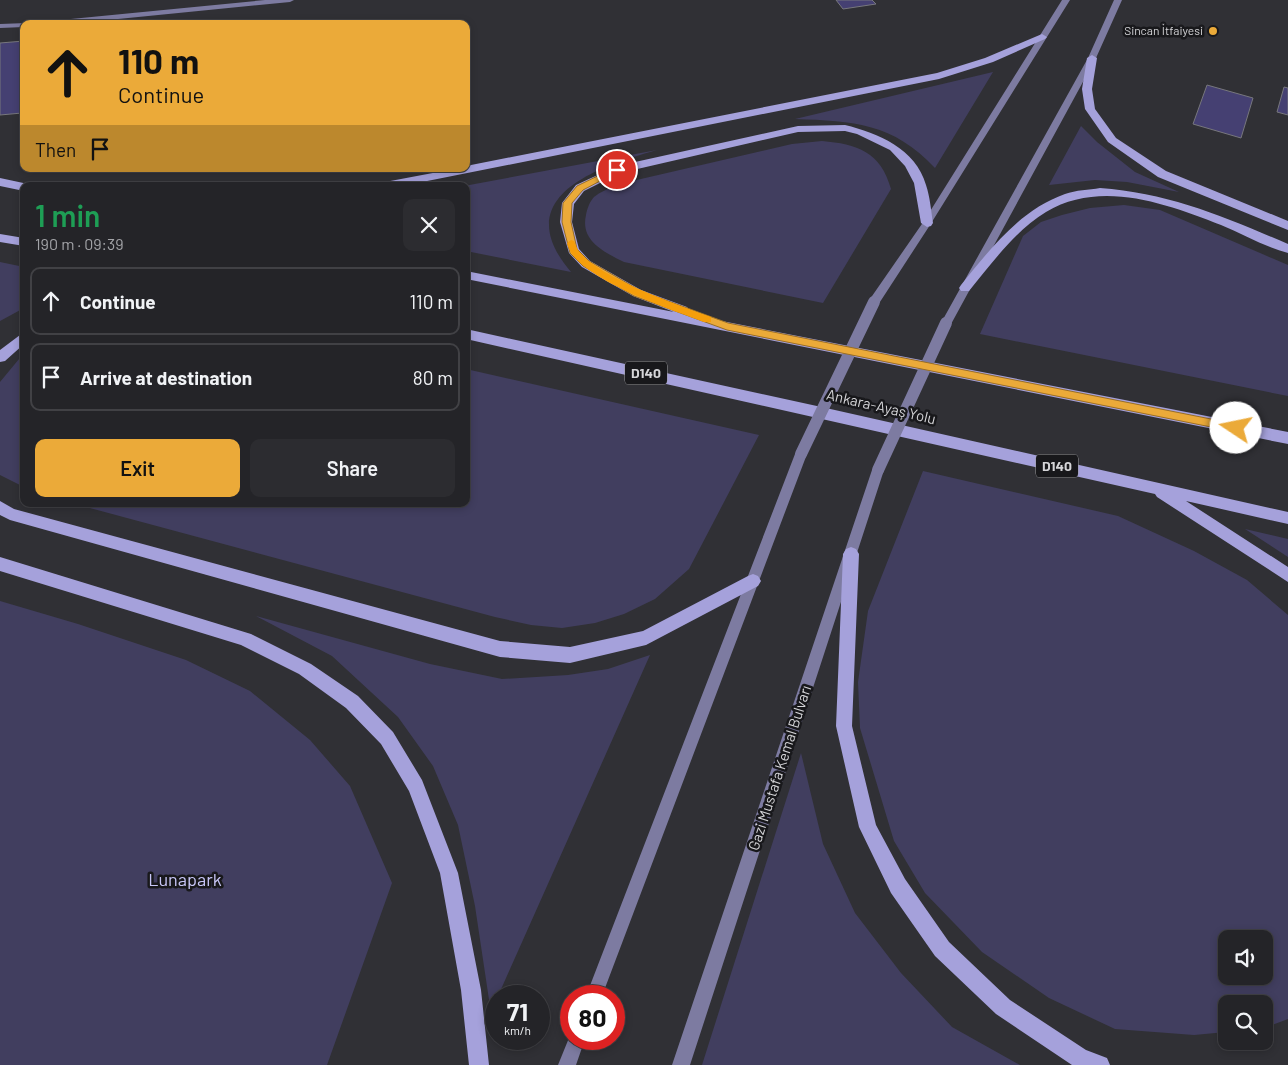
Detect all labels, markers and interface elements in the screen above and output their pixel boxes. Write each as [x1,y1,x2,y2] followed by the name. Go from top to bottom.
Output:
[1124,23,1203,37] place label: Sincan İtfaiyesi
[1207,25,1219,37] marker: Sincan İtfaiyesi
[118,39,199,81] text: 110 m
[35,40,100,105] icon: ahead
[118,81,204,107] text: Continue
[86,135,114,163] icon: arrive
[35,138,76,161] text: Then
[596,149,638,191] pin
[603,156,631,184] icon: arrive
[35,197,100,233] text: 1 min
[403,199,455,251] button: close
[35,234,124,253] text: 190 m · 09:39
[37,287,65,315] icon: ahead
[80,290,156,313] text: Continue
[409,290,453,313] text: 110 m
[625,362,667,384] road number: D140
[37,363,65,391] icon: arrive
[80,366,252,389] text: Arrive at destination
[413,366,453,389] text: 80 m
[825,385,938,427] street label: Ankara-Ayaş Yolu
[1209,401,1261,453] position arrow
[35,439,240,497] button: Exit
[250,439,455,497] button: Share
[1036,454,1078,478] road number: D140
[744,683,814,852] street label: Gazi Mustafa Kemal Bulvarı
[148,868,222,890] park label: Lunapark
[1218,930,1273,1050] map controls
[1218,930,1273,985] button: sound
[560,985,625,1050] speed limit sign: 80
[1218,995,1273,1050] button: search
[507,996,528,1026] text: 71
[504,1023,531,1037] text: km/h

